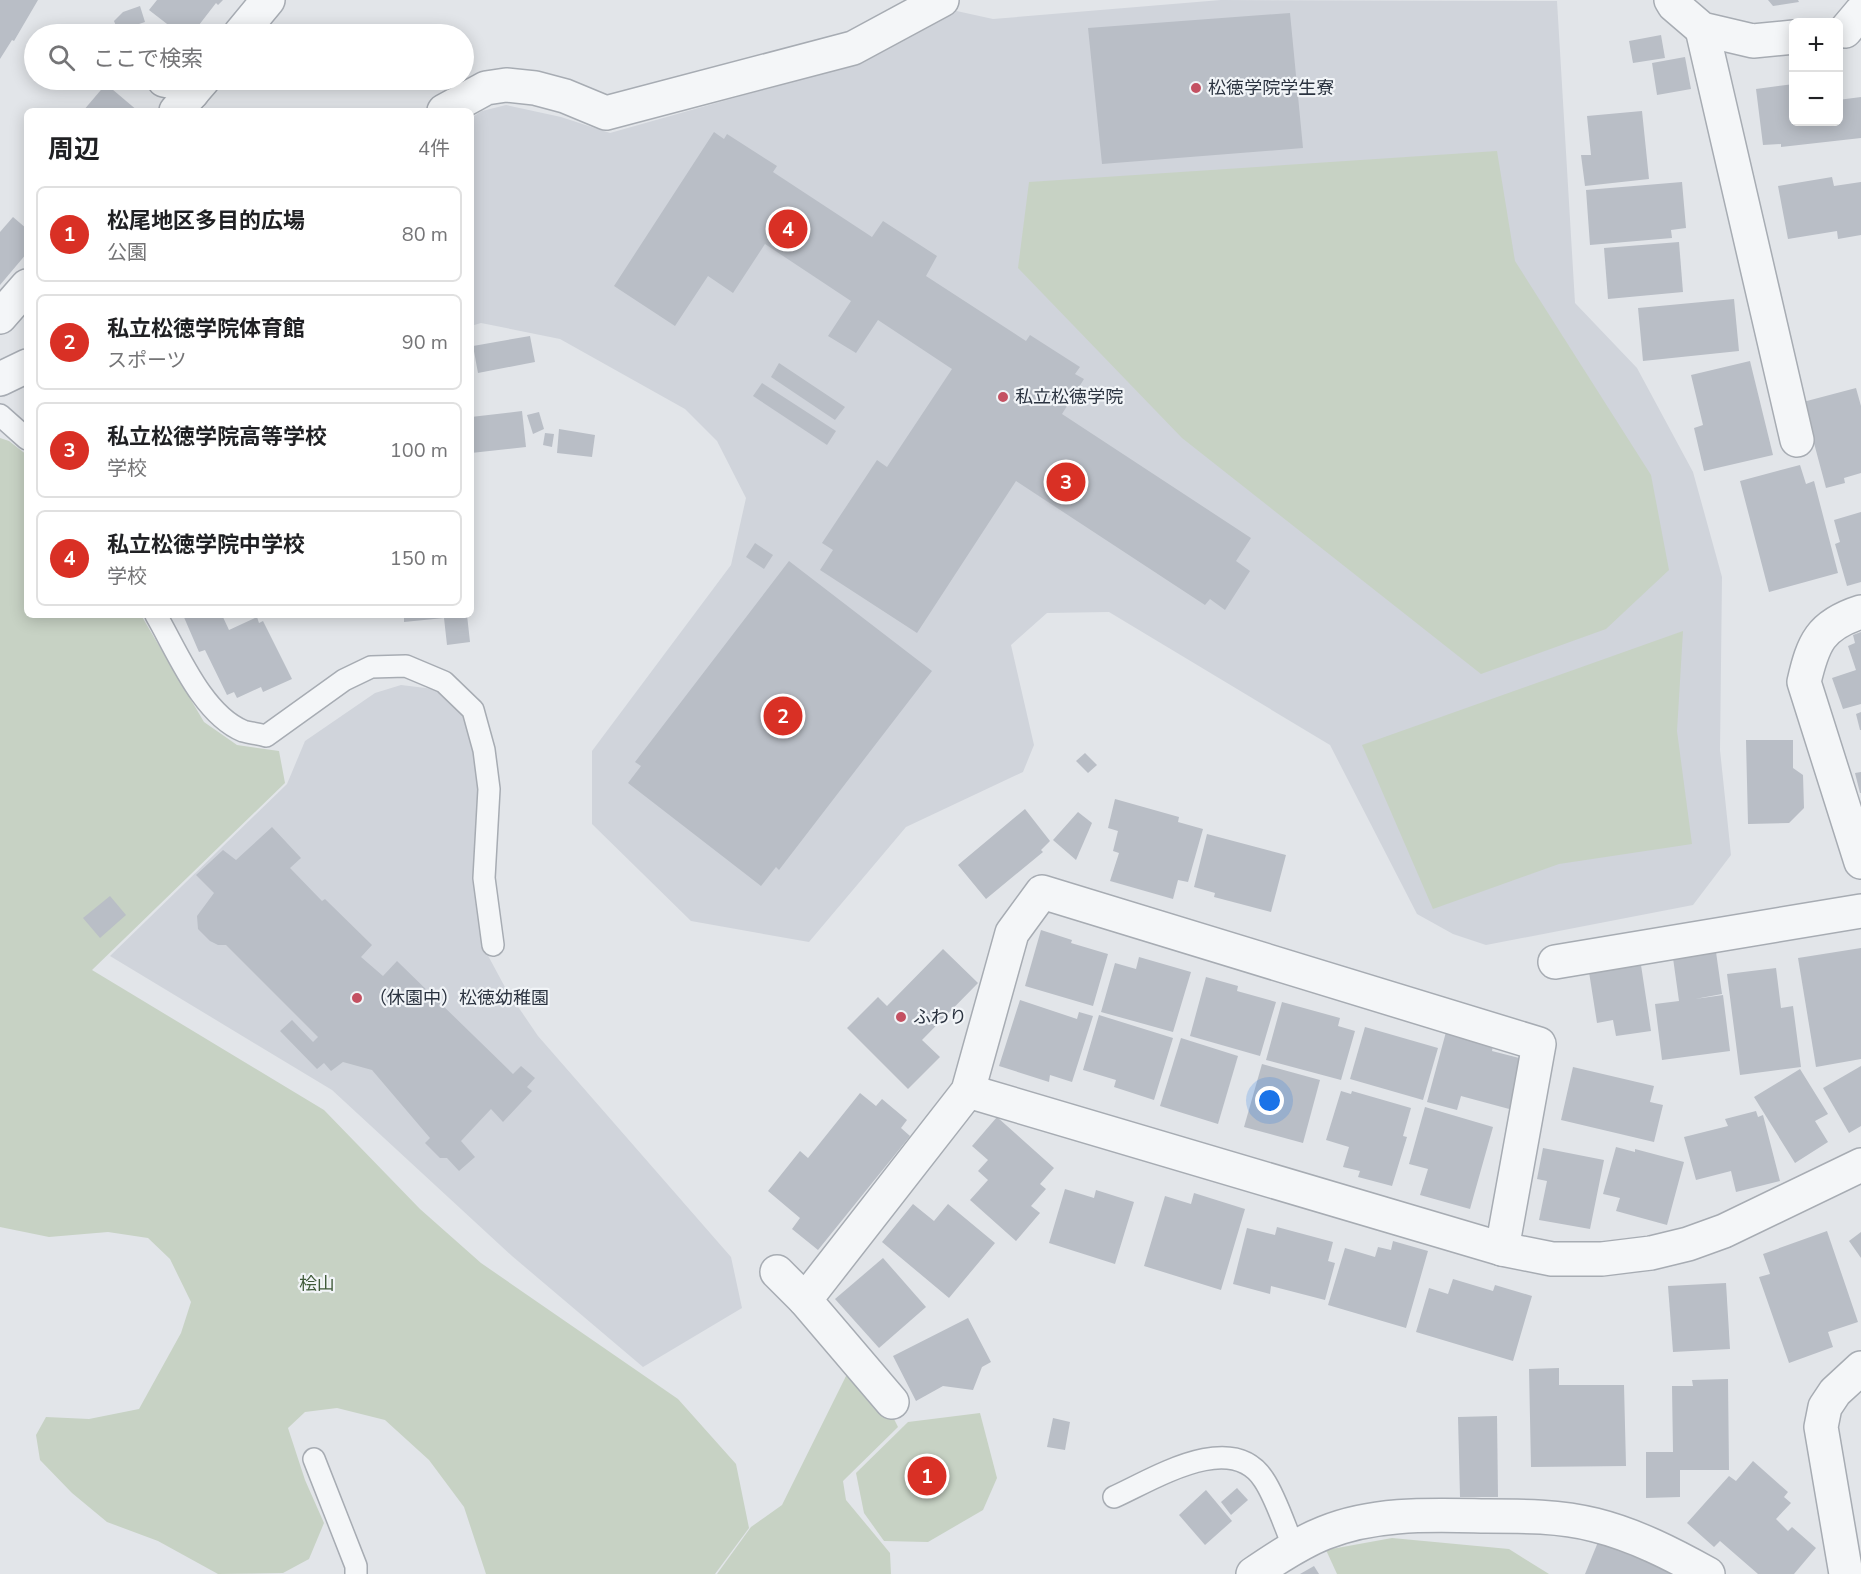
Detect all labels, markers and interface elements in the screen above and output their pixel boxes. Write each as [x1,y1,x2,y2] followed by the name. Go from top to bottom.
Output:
[1789,18,1843,126] map controls
[1789,18,1843,72] button: +
[24,24,474,90] search box
[45,41,78,74] icon: search
[93,44,203,74] text: ここで検索
[1789,72,1843,126] button: −
[1208,76,1334,100] place label: 松徳学院学生寮
[1189,81,1203,95] marker: 松徳学院学生寮
[48,132,100,167] text: 周辺
[418,135,450,162] text: 4件
[107,206,305,236] text: 松尾地区多目的広場
[768,206,808,252] pin: 4
[64,221,76,248] text: 1
[402,221,448,248] text: 80 m
[107,239,147,266] text: 公園
[107,314,305,344] text: 私立松徳学院体育館
[64,329,76,356] text: 2
[402,329,448,356] text: 90 m
[107,347,187,374] text: スポーツ
[1015,385,1123,409] place label: 私立松徳学院
[996,390,1010,404] marker: 私立松徳学院
[107,422,327,452] text: 私立松徳学院高等学校
[64,437,76,464] text: 3
[390,437,448,464] text: 100 m
[107,455,147,482] text: 学校
[1046,460,1086,504] pin: 3
[107,530,305,560] text: 私立松徳学院中学校
[64,545,76,572] text: 4
[390,545,448,572] text: 150 m
[107,563,147,590] text: 学校
[764,694,802,738] pin: 2
[369,986,549,1010] place label: （休園中）松徳幼稚園
[350,991,364,1005] marker: （休園中）松徳幼稚園
[913,1005,967,1029] place label: ふわり
[894,1010,908,1024] marker: ふわり
[1255,1086,1284,1115] your location
[299,1272,335,1296] park label: 桧山
[908,1454,946,1498] pin: 1

